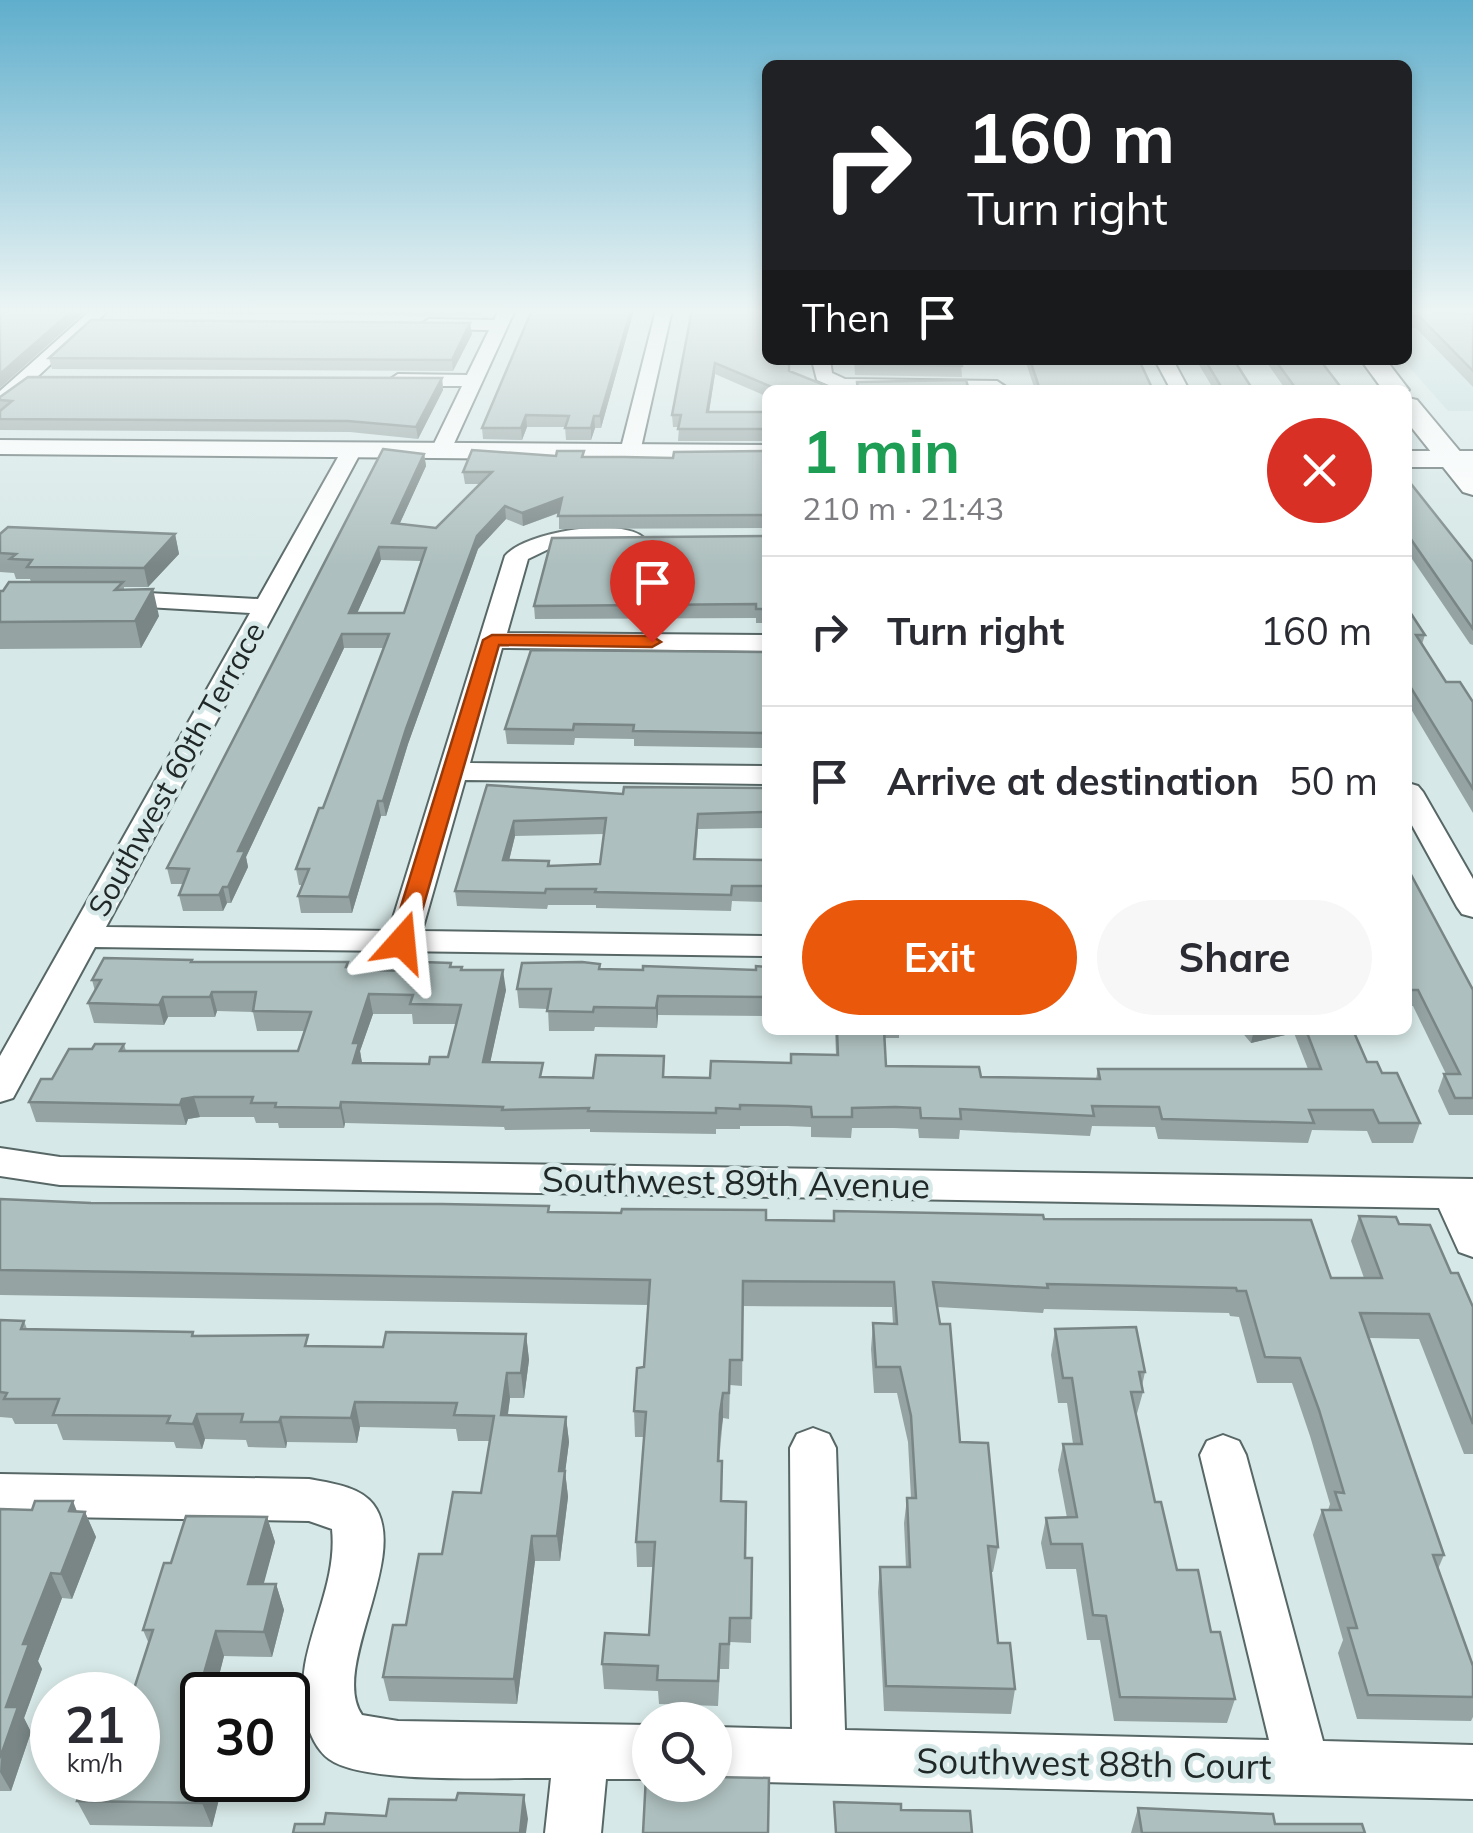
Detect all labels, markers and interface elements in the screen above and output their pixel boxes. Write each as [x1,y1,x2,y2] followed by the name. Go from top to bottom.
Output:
[967,93,1175,181] text: 160 m
[802,100,932,230] icon: right
[967,180,1168,236] text: Turn right
[910,290,965,345] icon: arrive
[802,294,890,342] text: Then
[802,413,960,488] text: 1 min
[1267,418,1372,523] button: close
[802,488,1004,528] text: 210 m · 21:43
[610,540,695,643] pin
[625,555,680,610] icon: arrive
[802,604,857,659] icon: right
[887,607,1064,655] text: Turn right
[1260,607,1372,655] text: 160 m
[79,615,273,923] street label: Southwest 60th Terrace
[802,754,857,809] icon: arrive
[887,757,1259,805] text: Arrive at destination
[1289,757,1378,805] text: 50 m
[350,890,454,994] position arrow
[802,900,1077,1015] button: Exit
[1097,900,1372,1015] button: Share
[542,1157,930,1207] street label: Southwest 89th Avenue
[180,1672,310,1802] speed limit sign: 30
[65,1693,125,1756] text: 21
[632,1702,732,1802] map controls
[632,1702,732,1802] button: search
[916,1738,1272,1788] street label: Southwest 88th Court
[67,1747,123,1778] text: km/h

